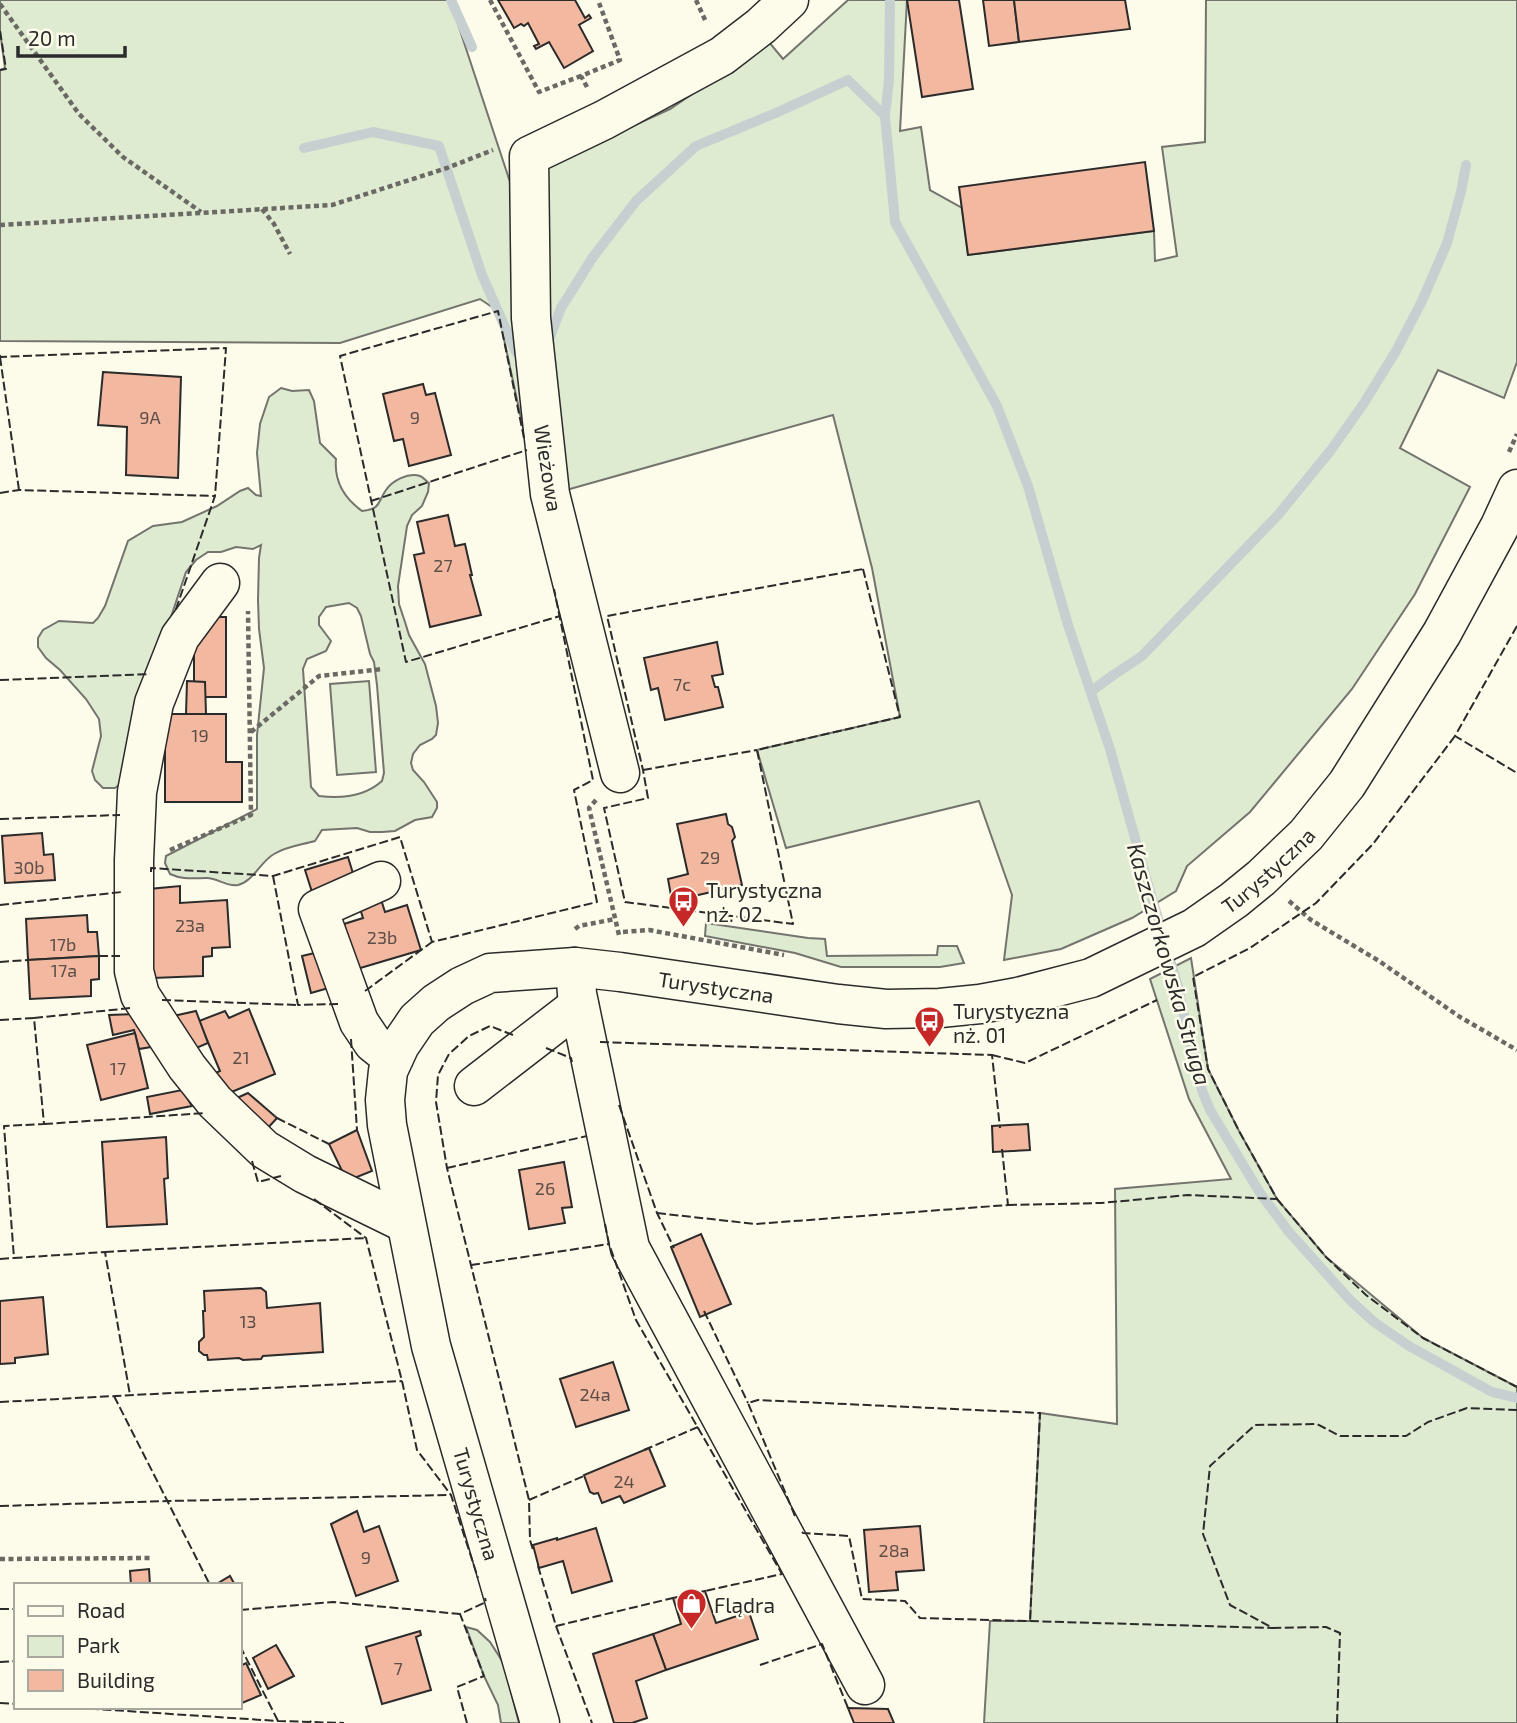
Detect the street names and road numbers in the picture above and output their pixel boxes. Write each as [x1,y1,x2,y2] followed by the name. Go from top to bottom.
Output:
[530,423,568,513] street label: Wieżowa
[1216,822,1320,918] street label: Turystyczna
[657,965,776,1007] street label: Turystyczna
[449,1445,505,1563] street label: Turystyczna

